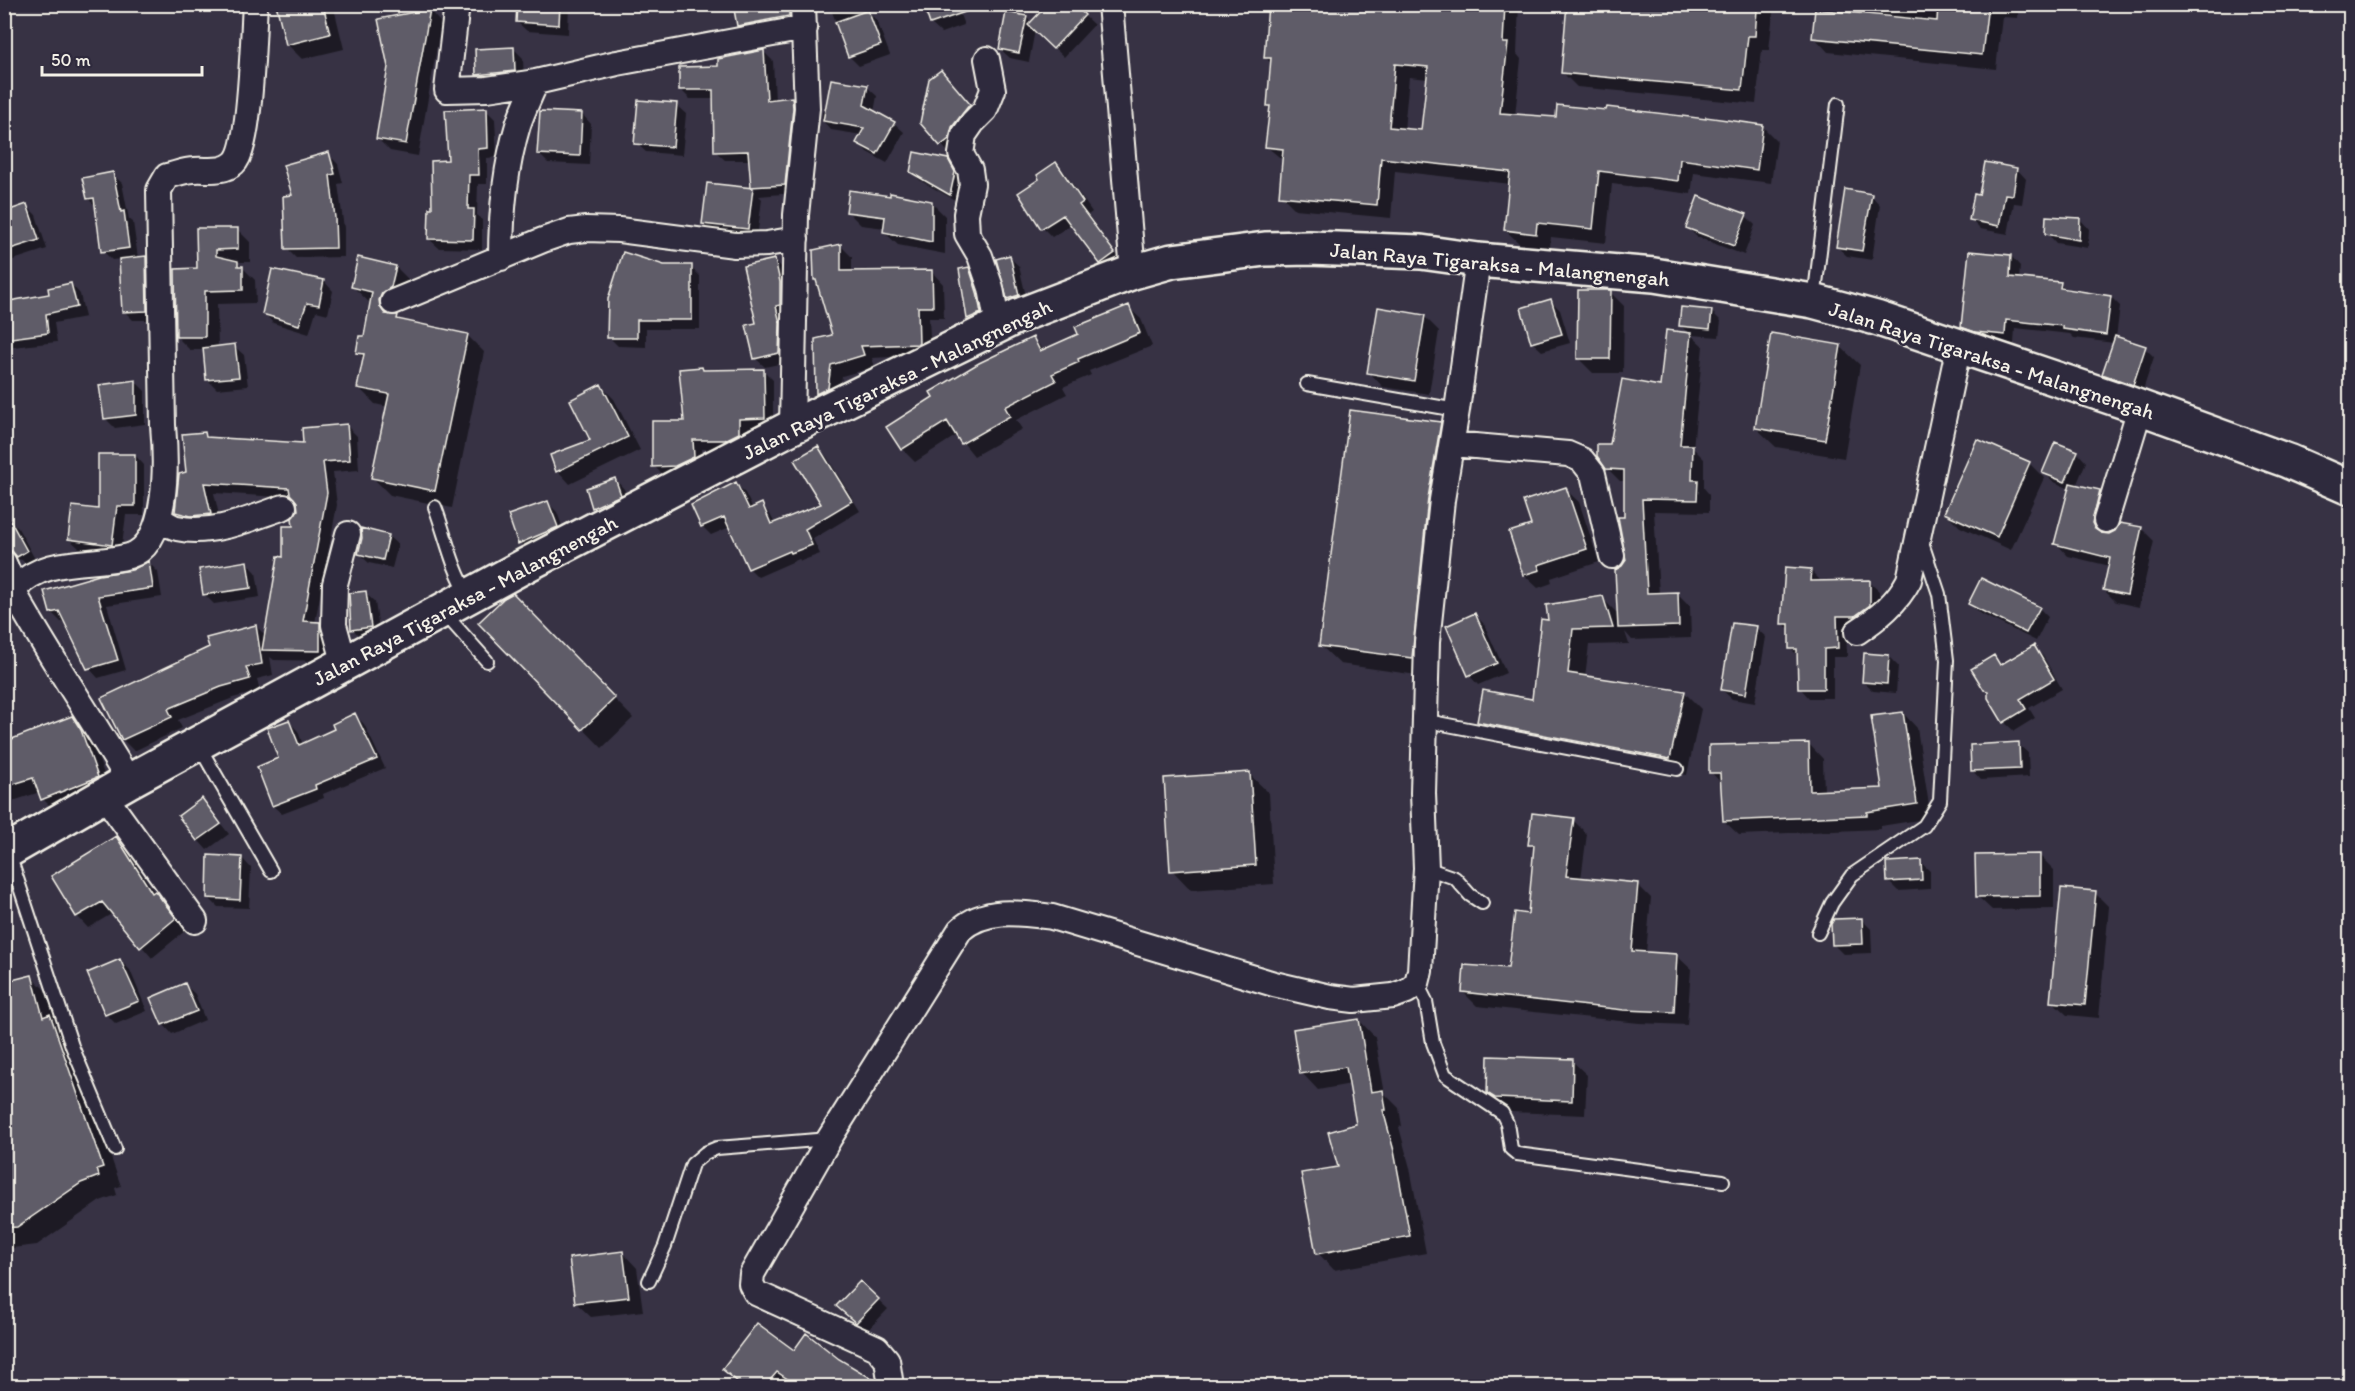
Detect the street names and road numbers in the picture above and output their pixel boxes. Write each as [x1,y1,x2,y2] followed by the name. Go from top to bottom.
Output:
[1329,237,1672,291] street label: Jalan Raya Tigaraksa - Malangnengah
[738,293,1056,465] street label: Jalan Raya Tigaraksa - Malangnengah
[1826,295,2159,425] street label: Jalan Raya Tigaraksa - Malangnengah
[309,509,622,691] street label: Jalan Raya Tigaraksa - Malangnengah

